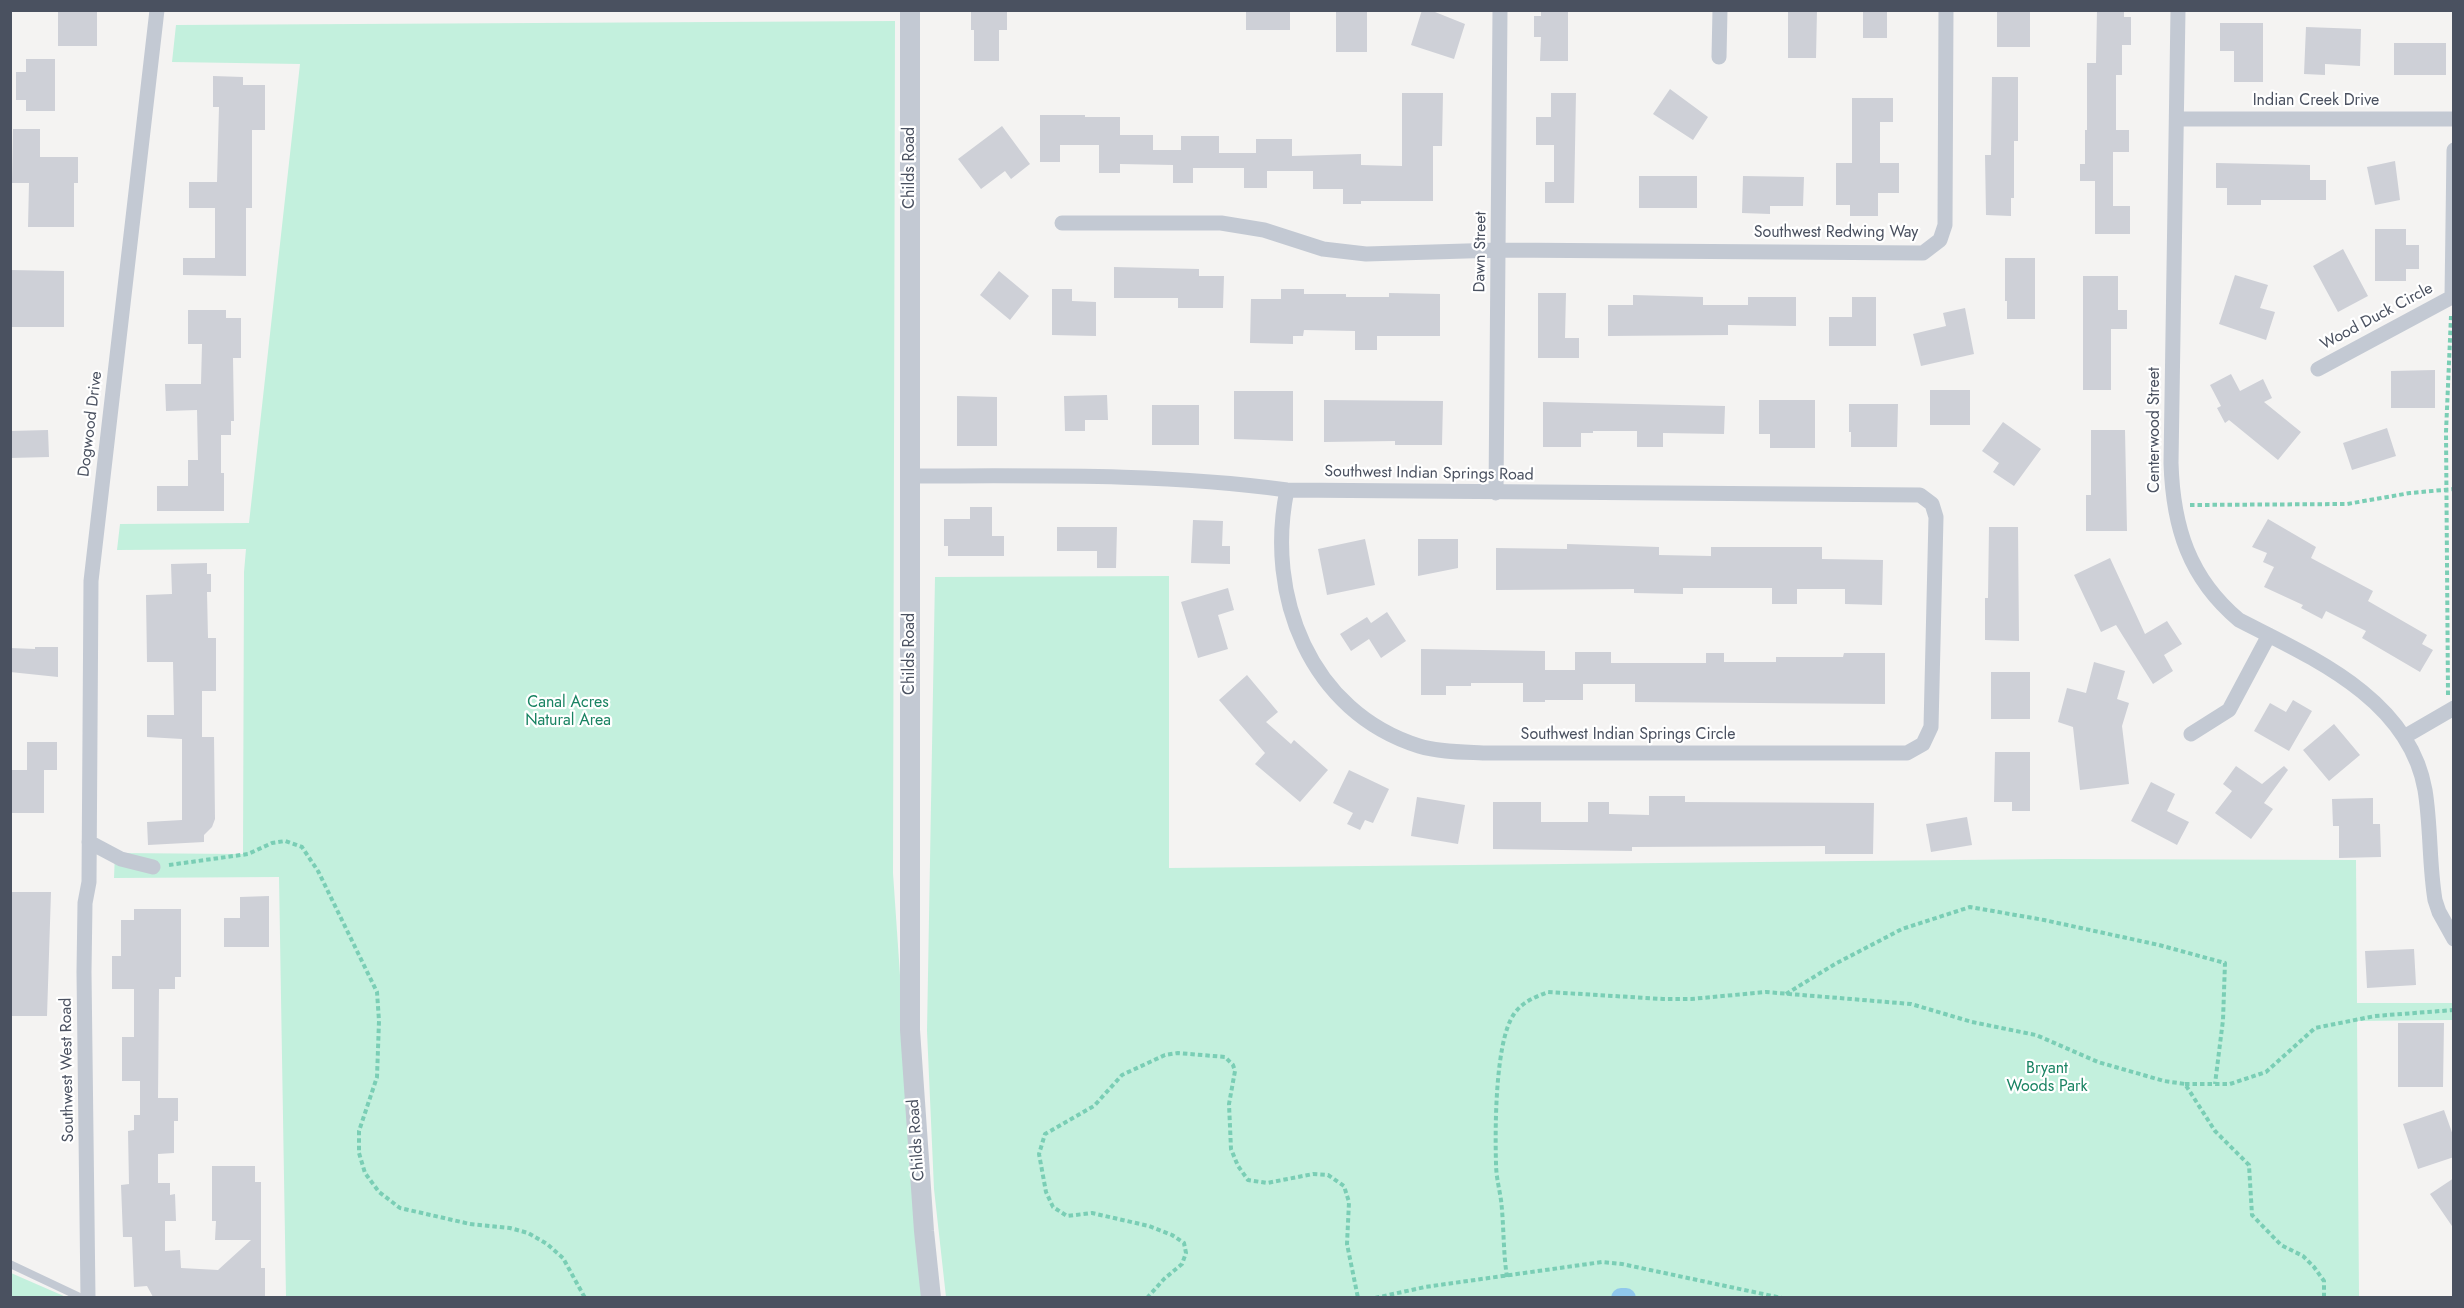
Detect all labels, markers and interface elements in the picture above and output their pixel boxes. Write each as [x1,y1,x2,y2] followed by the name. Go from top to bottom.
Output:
[2253,91,2379,111] street label: Indian Creek Drive
[900,127,920,209] street label: Childs Road
[1471,211,1491,293] street label: Dawn Street
[1754,223,1918,243] street label: Southwest Redwing Way
[2317,279,2437,355] street label: Wood Duck Circle
[2145,367,2165,493] street label: Centerwood Street
[75,370,107,478] street label: Dogwood Drive
[1324,463,1534,485] street label: Southwest Indian Springs Road
[900,613,920,695] street label: Childs Road
[525,693,611,731] park label: Canal Acres Natural Area
[1521,725,1735,745] street label: Southwest Indian Springs Circle
[57,998,79,1142] street label: Southwest West Road
[2007,1059,2087,1097] park label: Bryant Woods Park
[905,1098,929,1182] street label: Childs Road

